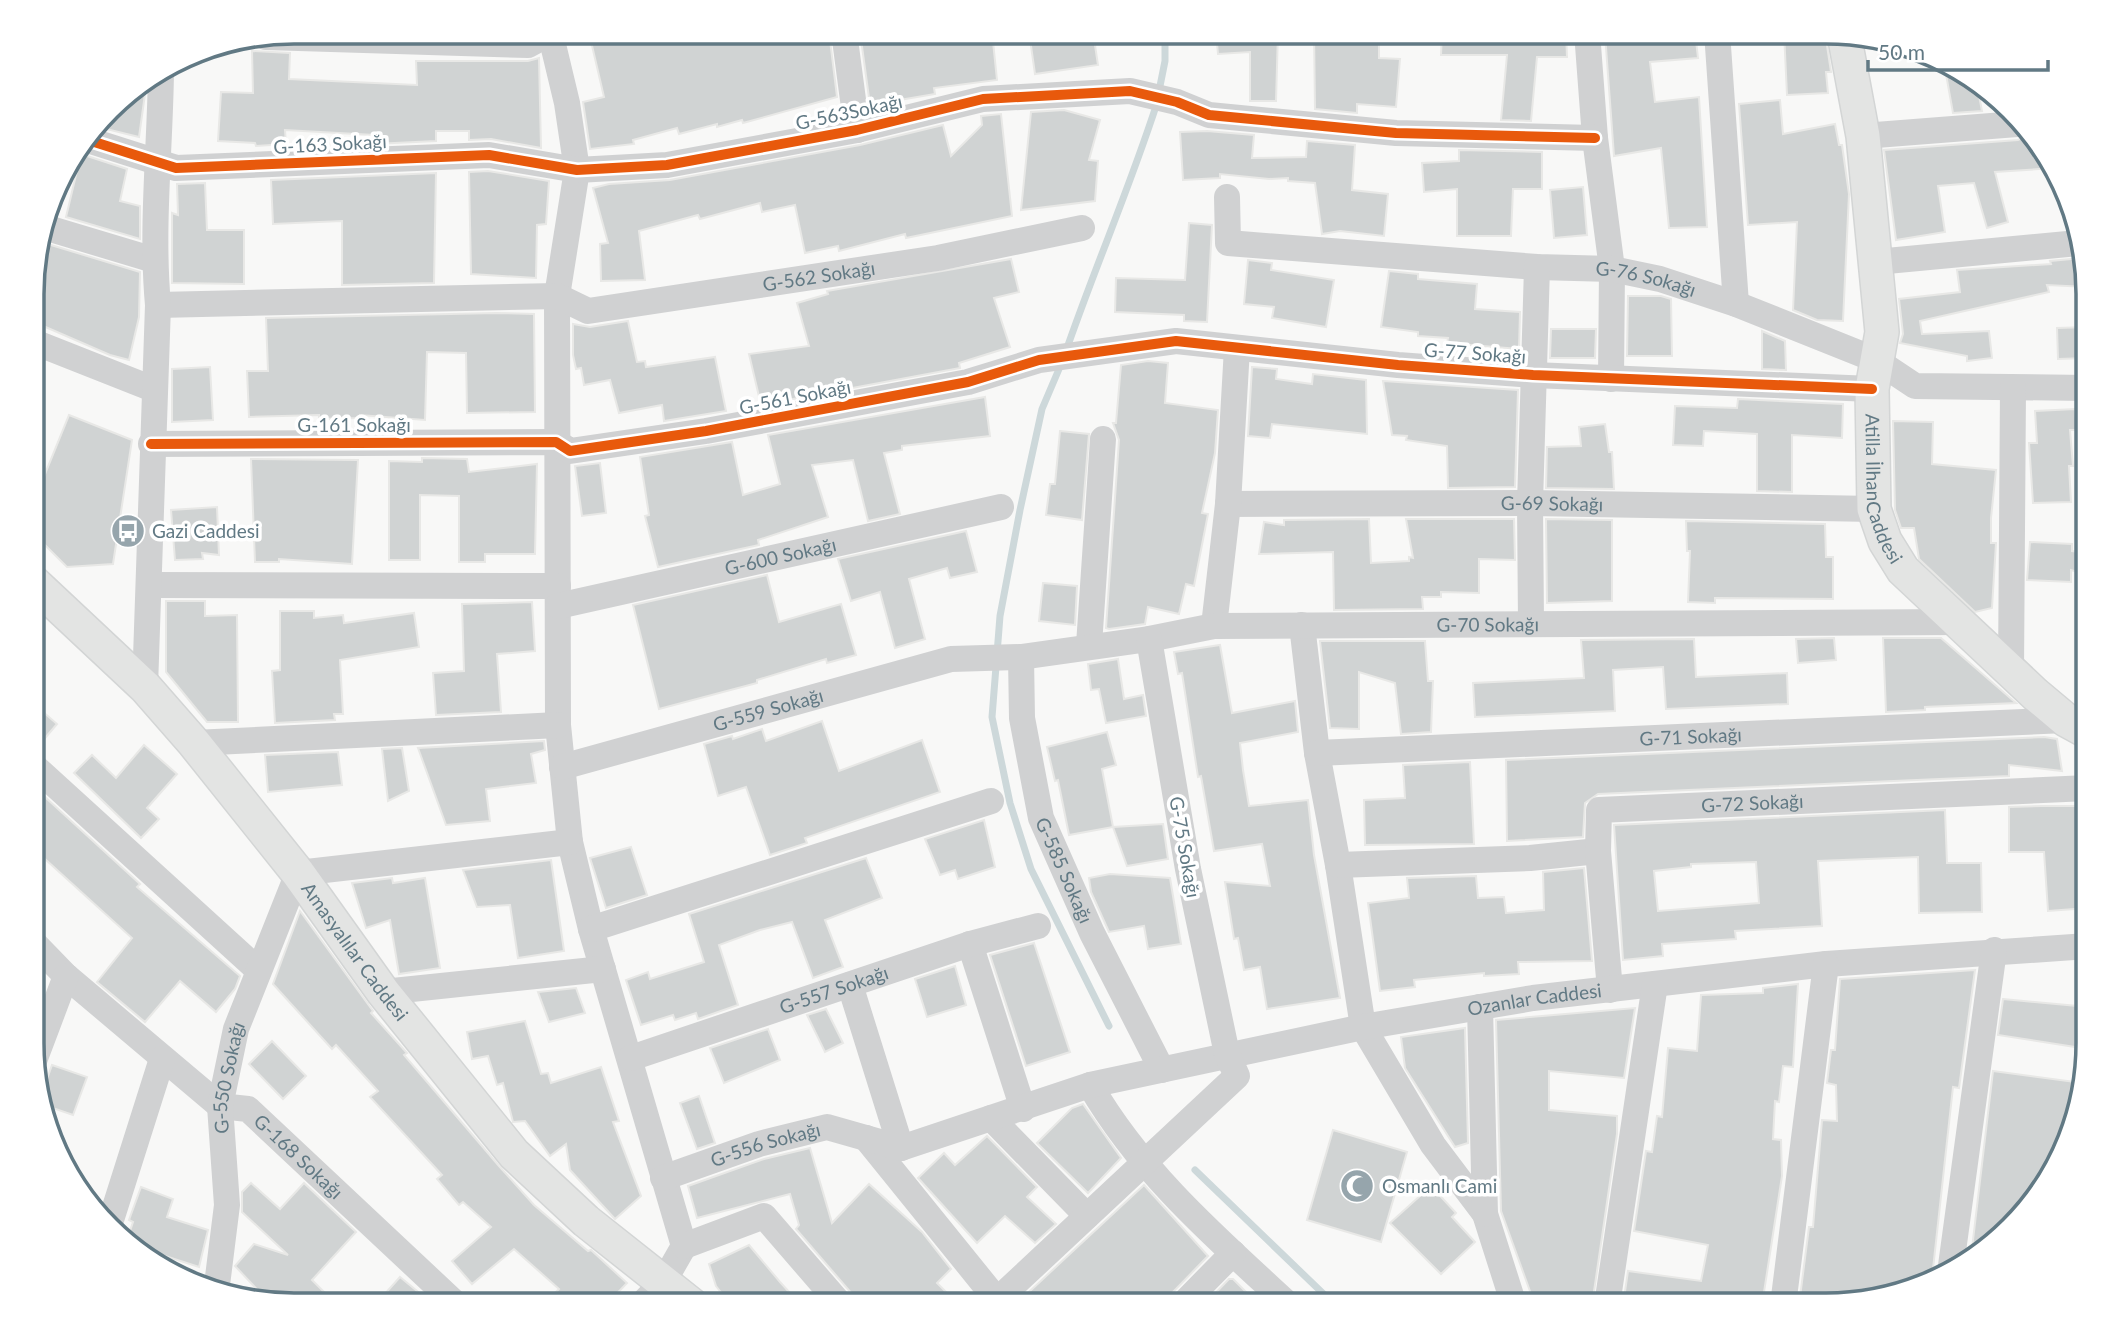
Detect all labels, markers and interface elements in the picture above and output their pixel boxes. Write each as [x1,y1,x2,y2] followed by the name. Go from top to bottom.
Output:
[1868,28,2048,72] scale bar
[1878,39,1925,64] text: 50 m
[793,89,904,134] street label: G-563Sokağı
[273,129,387,158] street label: G-163 Sokağı
[761,256,877,295] street label: G-562 Sokağı
[1595,257,1699,301] street label: G-76 Sokağı
[1423,337,1527,368] street label: G-77 Sokağı
[737,374,853,419] street label: G-561 Sokağı
[297,413,411,436] street label: G-161 Sokağı
[1861,413,1908,568] street label: Atilla İlhanCaddesi
[1501,491,1603,515] street label: G-69 Sokağı
[109,512,147,550] bus stop icon: Gazi Caddesi
[152,519,260,542] place label: Gazi Caddesi
[722,532,838,579] street label: G-600 Sokağı
[1436,612,1539,636] street label: G-70 Sokağı
[710,683,826,736] street label: G-559 Sokağı
[1639,722,1742,750] street label: G-71 Sokağı
[1701,789,1804,816] street label: G-72 Sokağı
[1165,794,1206,899] street label: G-75 Sokağı
[1031,814,1098,927] street label: G-585 Sokağı
[297,878,413,1025] street label: Amasyalılar Caddesi
[776,960,891,1018] street label: G-557 Sokağı
[1466,978,1603,1020] street label: Ozanlar Caddesi
[208,1018,249,1134] street label: G-550 Sokağı
[250,1109,348,1203] street label: G-168 Sokağı
[707,1117,823,1171] street label: G-556 Sokağı
[1338,1167,1376,1205] mosque icon: Osmanlı Cami
[1382,1174,1497,1197] place label: Osmanlı Cami

